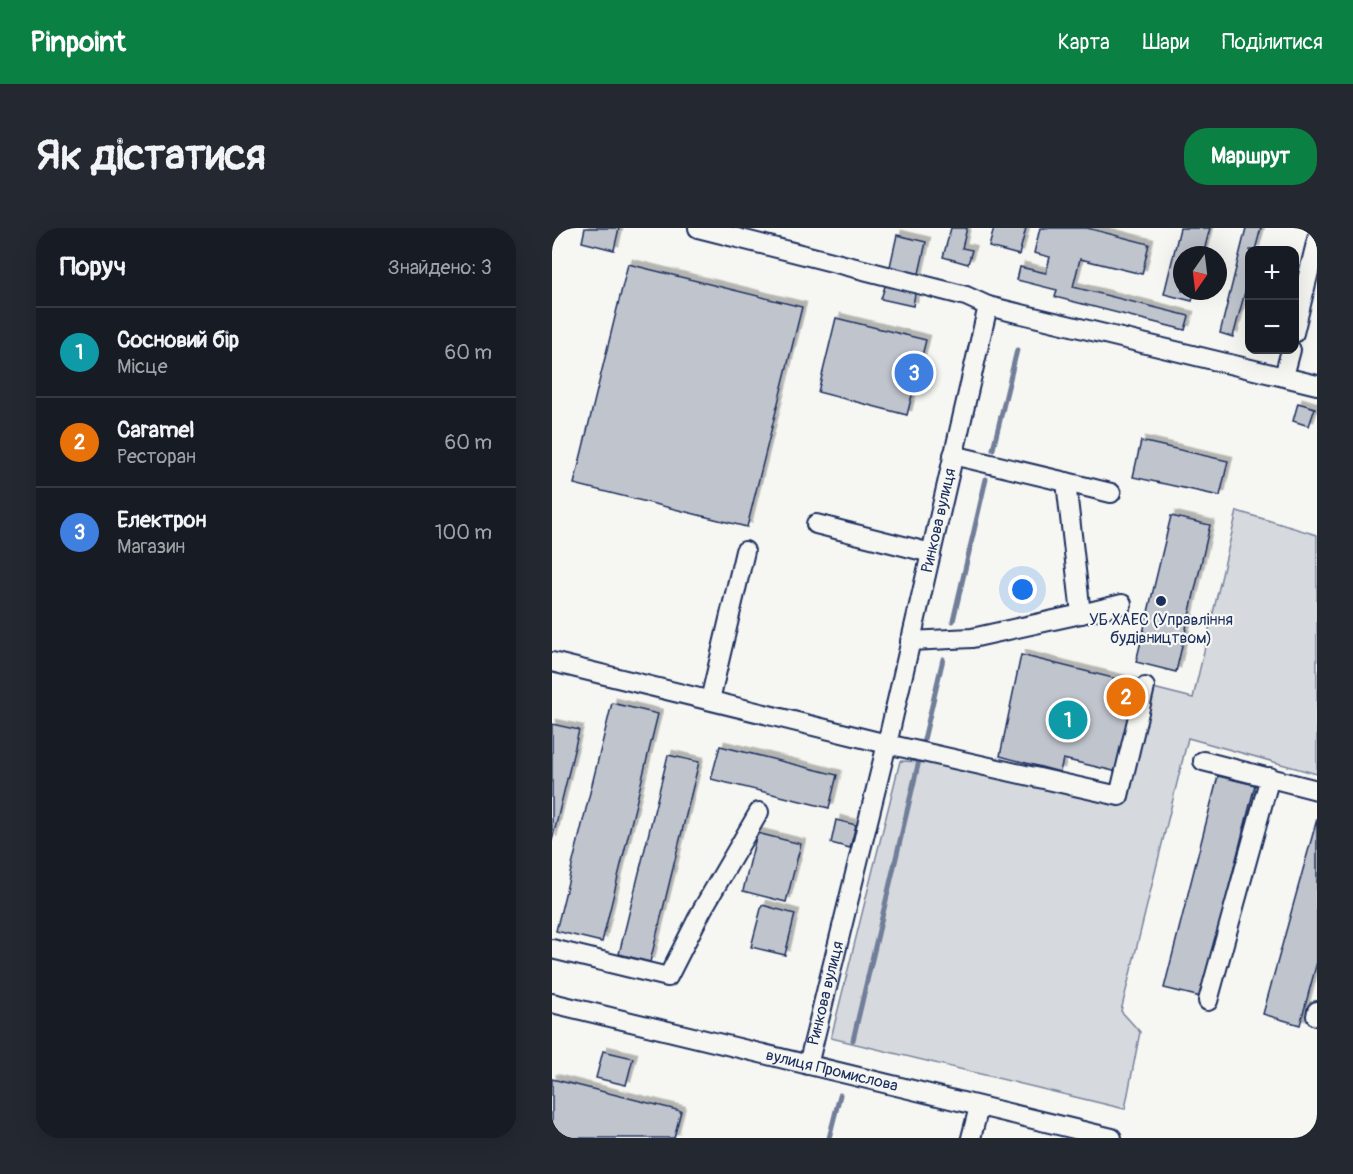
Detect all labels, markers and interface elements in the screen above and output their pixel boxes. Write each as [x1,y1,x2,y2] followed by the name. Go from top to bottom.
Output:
[30,25,126,60] text: Pinpoint
[1058,29,1110,56] text: Карта
[1143,29,1189,56] text: Шари
[1222,29,1323,56] text: Поділитися
[1184,128,1317,185] button: Маршрут
[36,130,266,182] text: Як дістатися
[1173,246,1227,300] north arrow
[1245,246,1299,354] map controls
[1245,246,1299,300] button: +
[60,251,126,283] text: Поруч
[388,255,492,280] text: Знайдено: 3
[1245,300,1299,354] button: −
[117,326,239,354] text: Сосновий бір
[76,340,83,365] text: 1
[445,340,492,365] text: 60 m
[894,350,934,396] pin: 3
[117,354,168,379] text: Місце
[117,416,195,444] text: Caramel
[74,430,85,455] text: 2
[445,430,492,455] text: 60 m
[117,444,196,469] text: Ресторан
[917,466,960,575] street label: Ринкова вулиця
[117,506,206,534] text: Електрон
[74,520,85,545] text: 3
[435,520,492,545] text: 100 m
[117,534,185,559] text: Магазин
[1008,575,1037,604] your location
[1154,594,1168,608] marker: УБ ХАЕС (Управління будівництвом)
[1089,610,1233,648] place label: УБ ХАЕС (Управління будівництвом)
[1106,674,1146,720] pin: 2
[1048,698,1088,742] pin: 1
[803,939,848,1047] street label: Ринкова вулиця
[764,1045,900,1096] street label: вулиця Промислова

